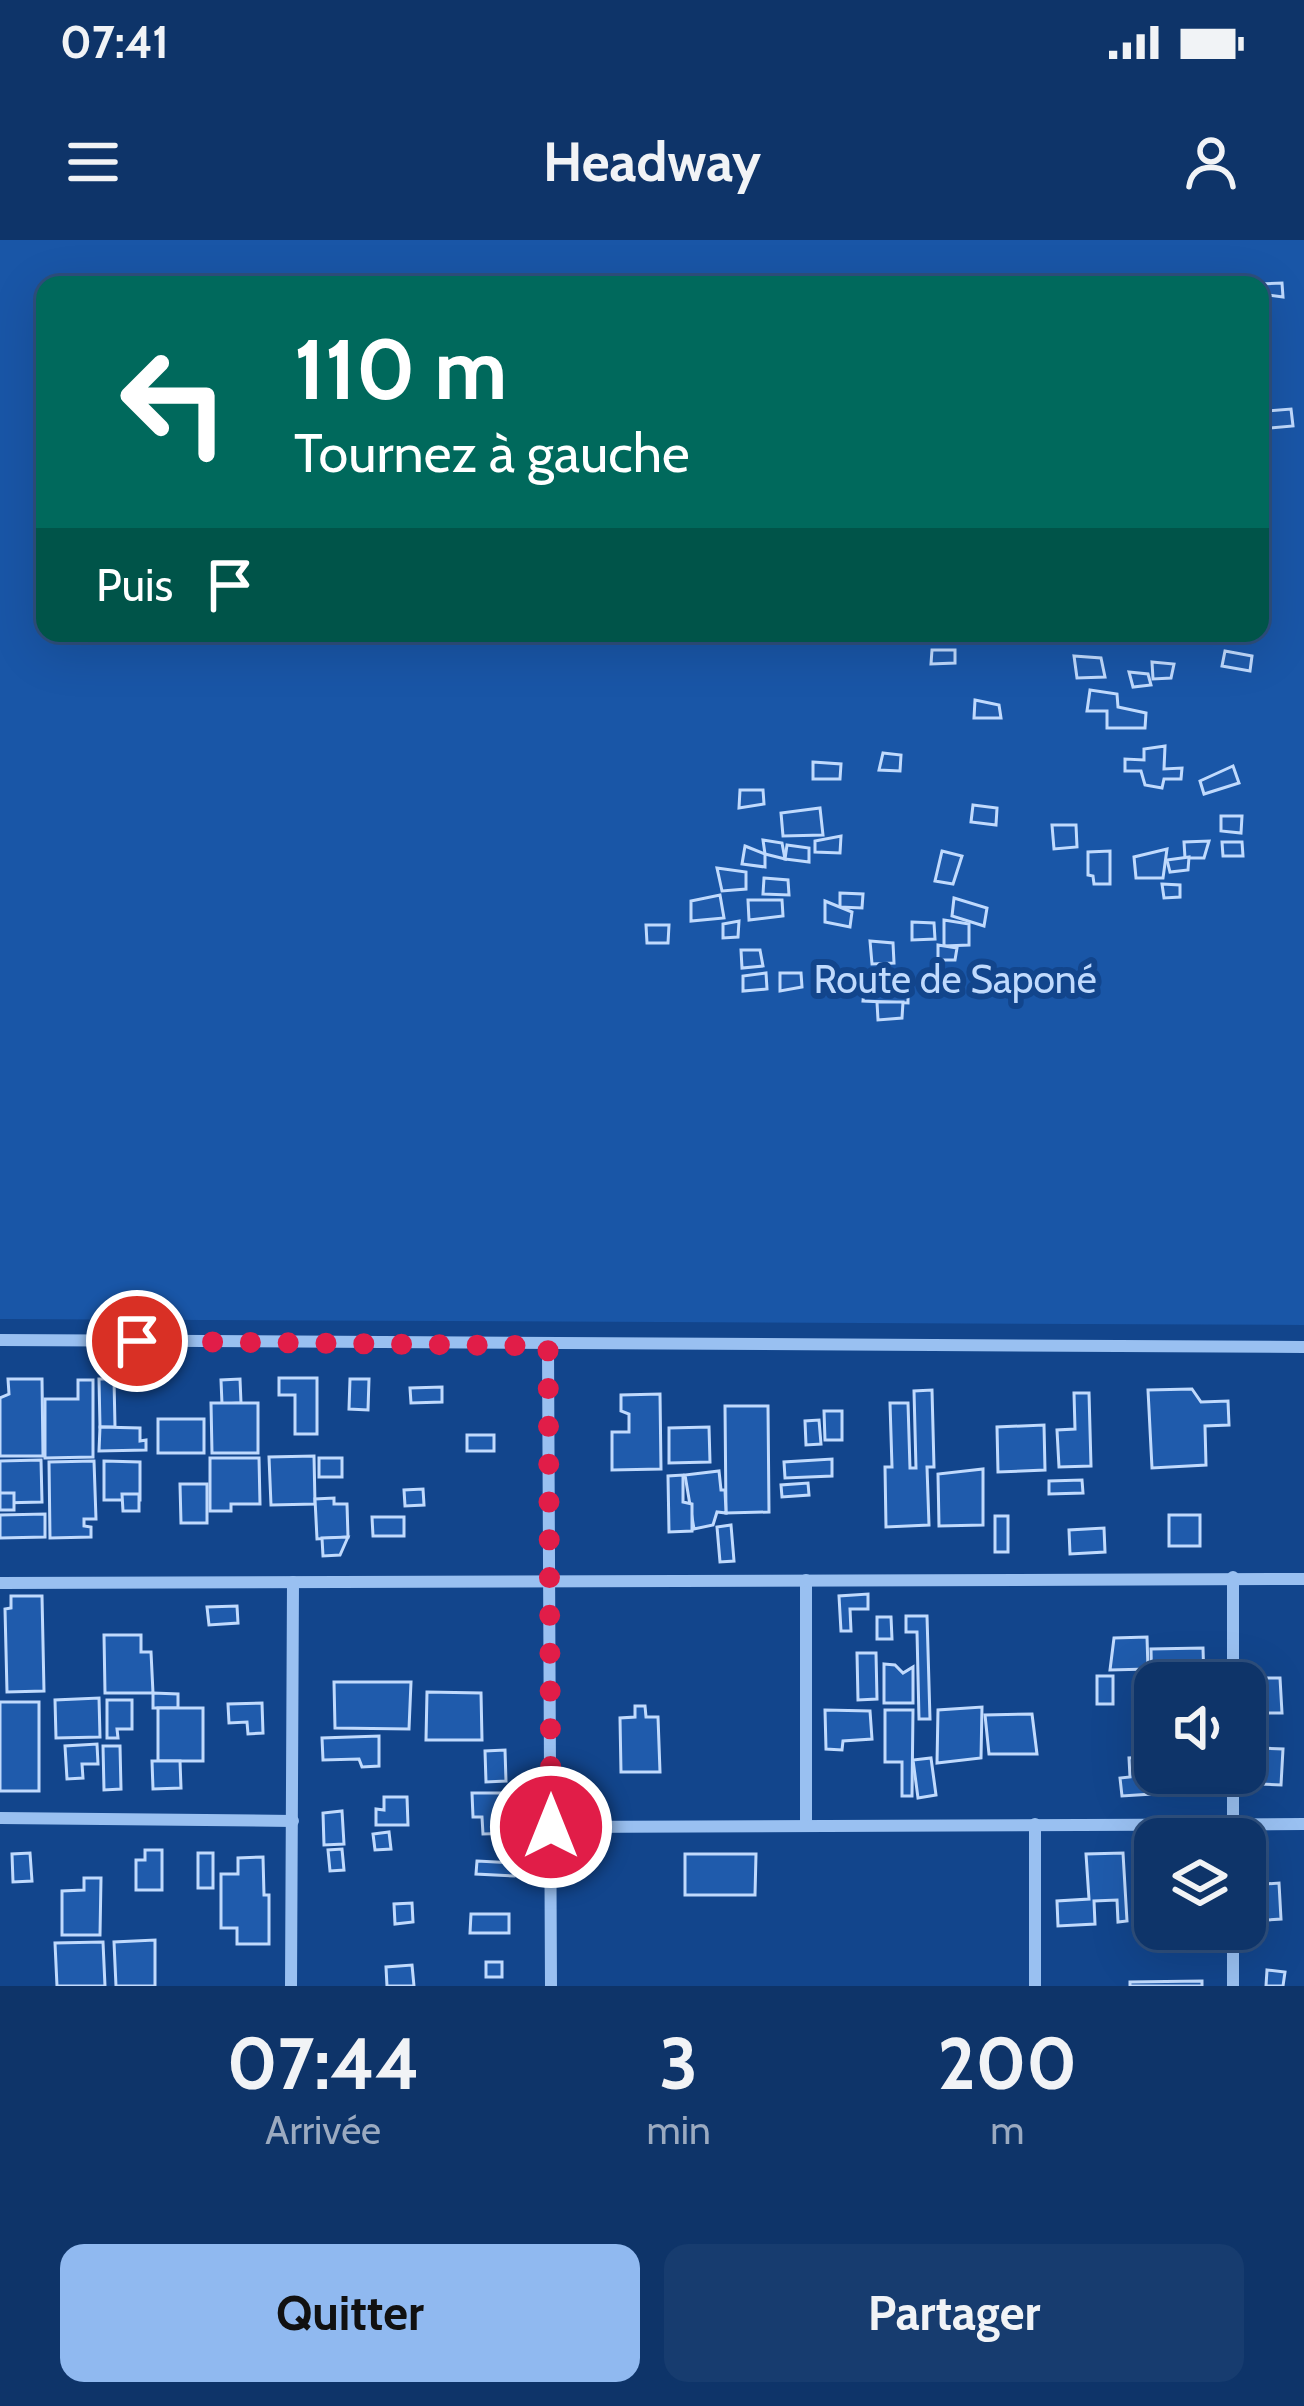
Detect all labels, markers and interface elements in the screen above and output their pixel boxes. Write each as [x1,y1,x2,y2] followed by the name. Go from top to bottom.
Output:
[60,15,169,69] text: 07:41
[60,129,126,195] icon: menu
[543,129,761,195] text: Headway
[1178,129,1244,195] icon: person
[294,318,507,420] text: 110 m
[96,324,252,480] icon: left
[294,420,690,486] text: Tournez à gauche
[197,552,263,618] icon: arrive
[96,558,173,612] text: Puis
[813,955,1097,1003] park label: Route de Saponé
[86,1290,188,1392] pin
[104,1308,170,1374] icon: arrive
[1134,1662,1266,1950] map controls
[1134,1662,1266,1794] button: sound
[488,1764,614,1890] position arrow
[1134,1818,1266,1950] button: layers
[227,2020,420,2107] text: 07:44
[659,2020,698,2107] text: 3
[937,2020,1077,2107] text: 200
[265,2106,381,2154] text: Arrivée
[646,2106,711,2154] text: min
[990,2106,1024,2154] text: m
[60,2244,640,2382] button: Quitter
[664,2244,1244,2382] button: Partager

